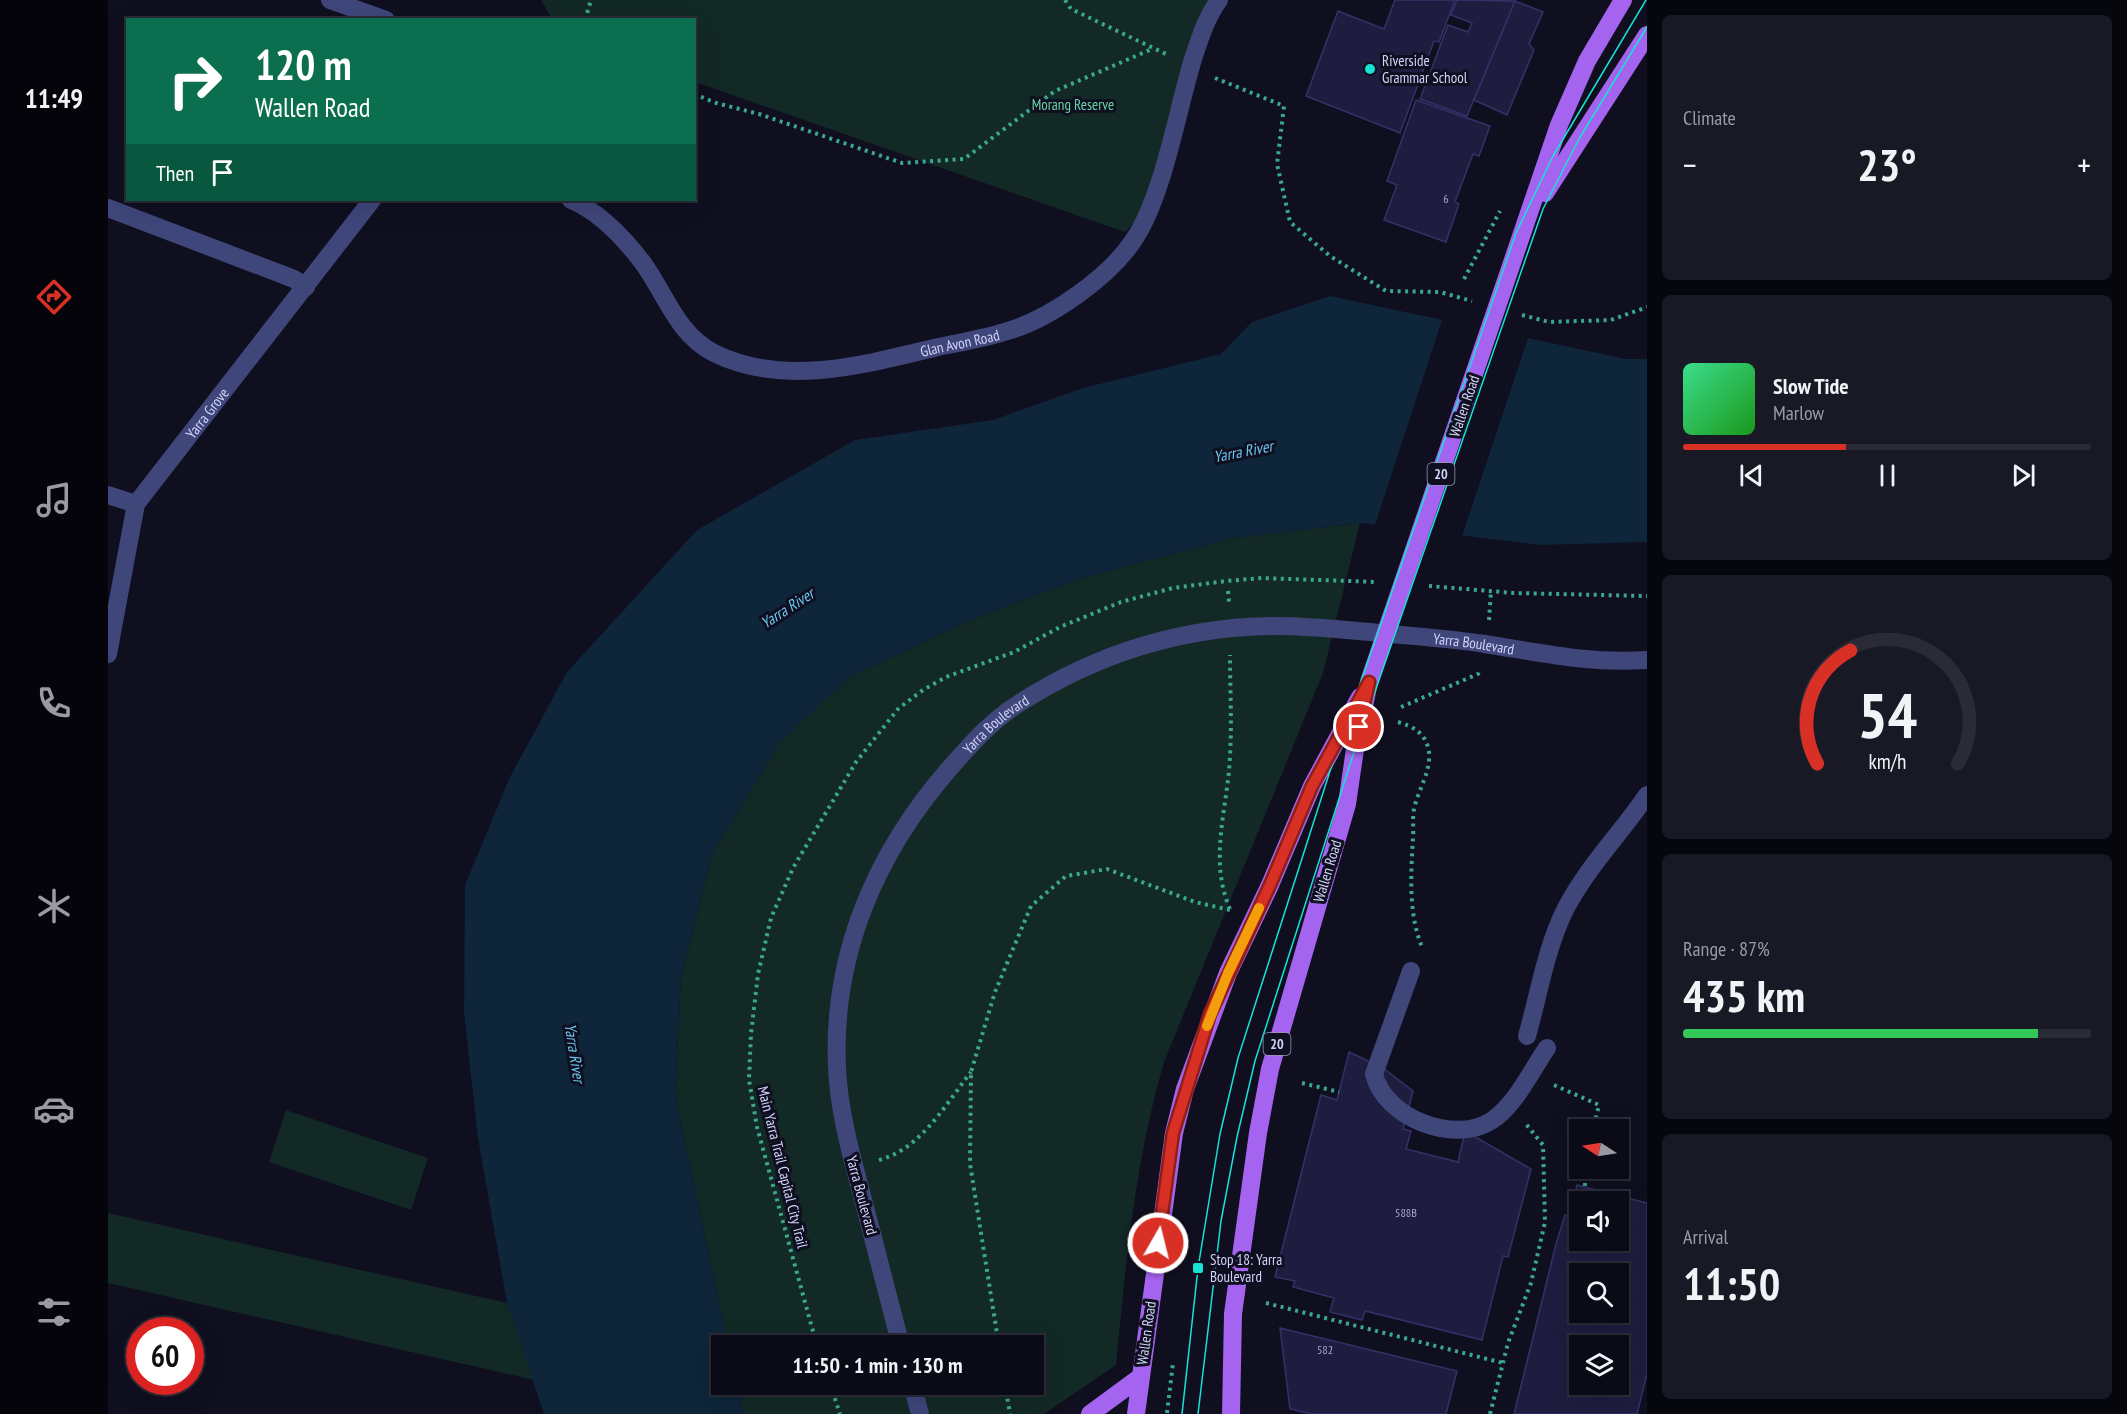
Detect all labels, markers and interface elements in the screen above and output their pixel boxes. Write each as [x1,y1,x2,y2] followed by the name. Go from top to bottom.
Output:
[255,37,352,92] text: 120 m
[156,42,234,120] icon: right
[1382,51,1468,87] place label: Riverside Grammar School
[1363,62,1377,76] marker: Riverside Grammar School
[25,81,83,115] text: 11:49
[255,90,370,124] text: Wallen Road
[1032,95,1114,114] park label: Morang Reserve
[1683,105,1736,131] text: Climate
[1857,135,1917,193] text: 23°
[1683,143,1697,186] text: −
[2077,143,2091,186] text: +
[206,156,239,189] icon: arrive
[156,159,194,187] text: Then
[1443,191,1449,206] house number: 6
[33,276,75,318] icon: directions
[918,325,1001,361] street label: Glan Avon Road
[1773,372,1849,400] text: Slow Tide
[1445,373,1483,439] street label: Wallen Road
[181,384,232,442] street label: Yarra Grove
[1773,400,1824,426] text: Marlow
[1212,435,1277,467] water label: Yarra River
[1735,459,1768,492] icon: previous
[1871,459,1904,492] icon: pause
[2007,459,2040,492] icon: next
[1428,463,1454,485] road number: 20
[33,479,75,521] icon: music
[757,582,820,633] water label: Yarra River
[1432,628,1516,658] street label: Yarra Boulevard
[1857,674,1917,755] text: 54
[33,682,75,724] icon: phone
[958,690,1032,757] street label: Yarra Boulevard
[1333,701,1384,752] pin
[1342,710,1375,743] icon: arrive
[1868,747,1906,775] text: km/h
[1309,838,1345,904] street label: Wallen Road
[33,885,75,927] icon: climate
[1683,936,1770,962] text: Range · 87%
[1683,966,1805,1024] text: 435 km
[560,1022,590,1087] water label: Yarra River
[1264,1033,1290,1055] road number: 20
[754,1084,812,1250] street label: Main Yarra Trail Capital City Trail
[33,1088,75,1130] icon: car
[1569,1119,1629,1179] north arrow
[1569,1119,1629,1395] map controls
[842,1153,882,1237] street label: Yarra Boulevard
[1569,1191,1629,1251] button: sound
[1395,1205,1417,1220] house number: 588B
[1126,1211,1190,1275] position arrow
[1683,1224,1728,1250] text: Arrival
[1210,1250,1282,1286] place label: Stop 18: Yarra Boulevard
[1683,1254,1780,1312] text: 11:50
[1191,1261,1205,1275] marker: Stop 18: Yarra Boulevard
[1569,1263,1629,1323] button: search
[33,1291,75,1333] icon: filters
[1132,1300,1160,1366] street label: Wallen Road
[126,1317,204,1395] speed limit sign: 60
[1569,1335,1629,1395] button: layers
[1317,1342,1333,1357] house number: 582
[792,1351,963,1379] text: 11:50 · 1 min · 130 m

